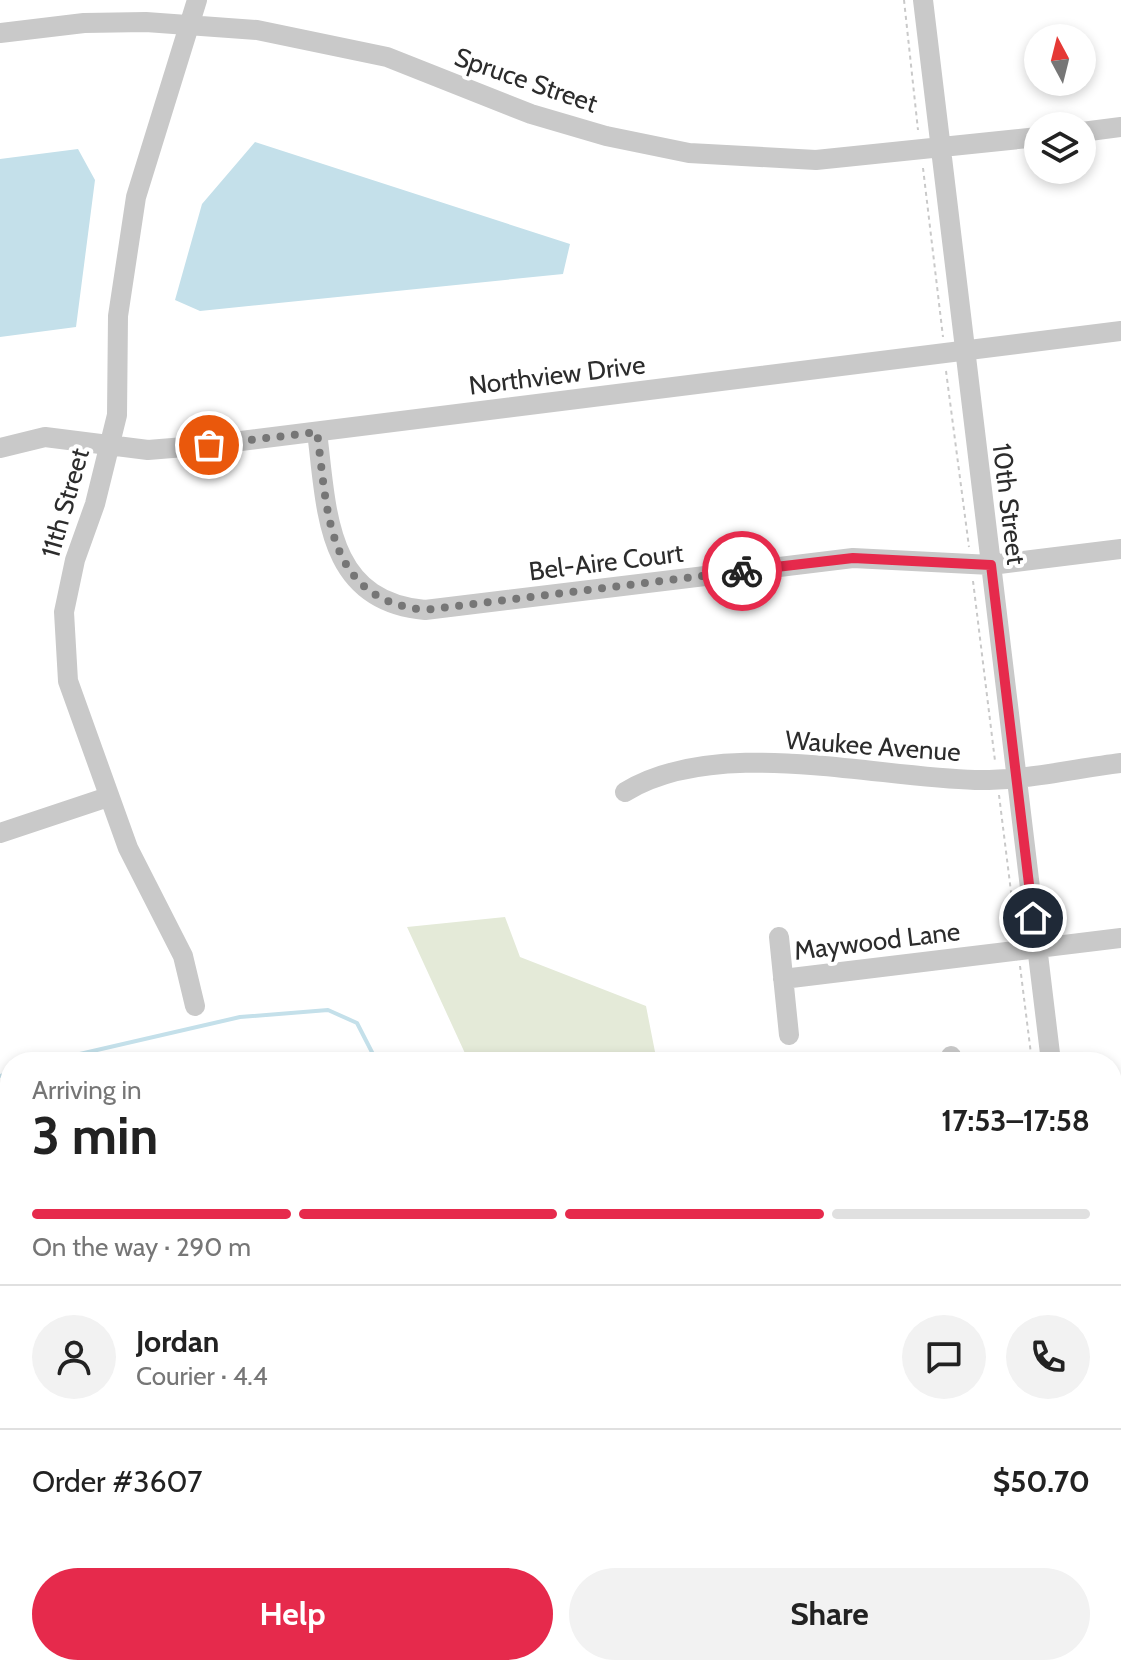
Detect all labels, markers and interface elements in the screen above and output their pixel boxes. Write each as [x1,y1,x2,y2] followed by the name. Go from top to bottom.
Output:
[1024,24,1096,96] north arrow
[1024,24,1096,184] map controls
[450,41,602,119] street label: Spruce Street
[1024,112,1096,184] button: layers
[467,348,647,402] street label: Northview Drive
[175,411,243,479] pin
[187,423,231,467] icon: bag
[986,441,1032,567] street label: 10th Street
[34,444,96,561] street label: 11th Street
[702,531,782,611] courier
[527,537,685,587] street label: Bel-Aire Court
[720,549,764,593] icon: bike
[784,724,962,768] street label: Waukee Avenue
[999,884,1067,952] pin
[1011,896,1055,940] icon: home
[792,915,962,967] street label: Maywood Lane
[32,1074,142,1106] text: Arriving in
[941,1102,1090,1139] text: 17:53–17:58
[32,1104,158,1167] text: 3 min
[32,1231,251,1263] text: On the way · 290 m
[32,1315,116,1399] button: person
[902,1315,986,1399] button: chat
[1006,1315,1090,1399] button: phone
[136,1323,219,1360] text: Jordan
[136,1360,268,1392] text: Courier · 4.4
[32,1463,202,1500] text: Order #3607
[993,1463,1090,1500] text: $50.70
[32,1568,553,1660] button: Help
[569,1568,1090,1660] button: Share

